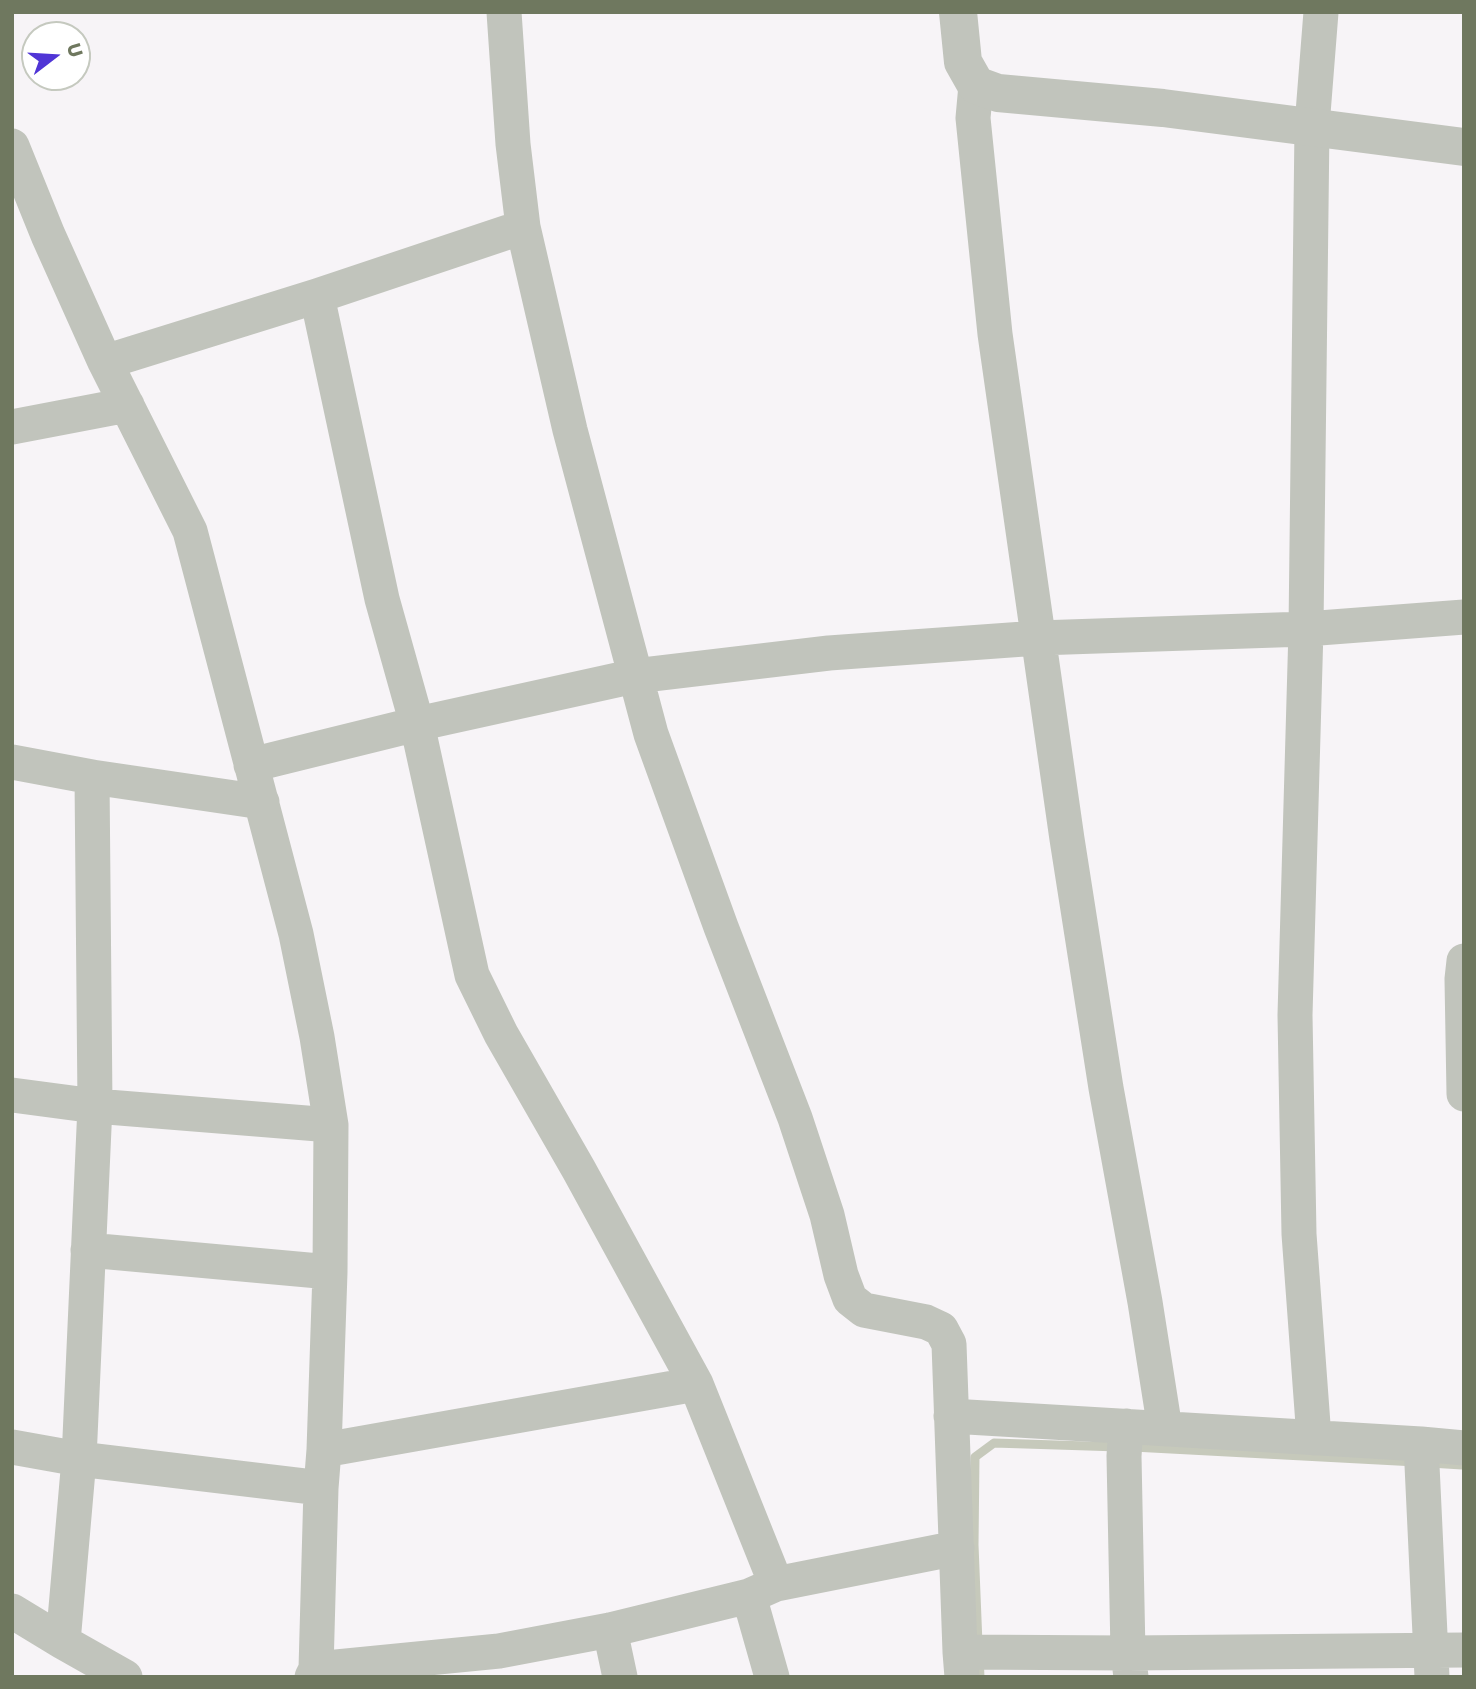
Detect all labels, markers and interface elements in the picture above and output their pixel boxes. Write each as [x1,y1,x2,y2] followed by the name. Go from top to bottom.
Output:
[21,21,91,91] north arrow
[60,40,90,61] text: U

